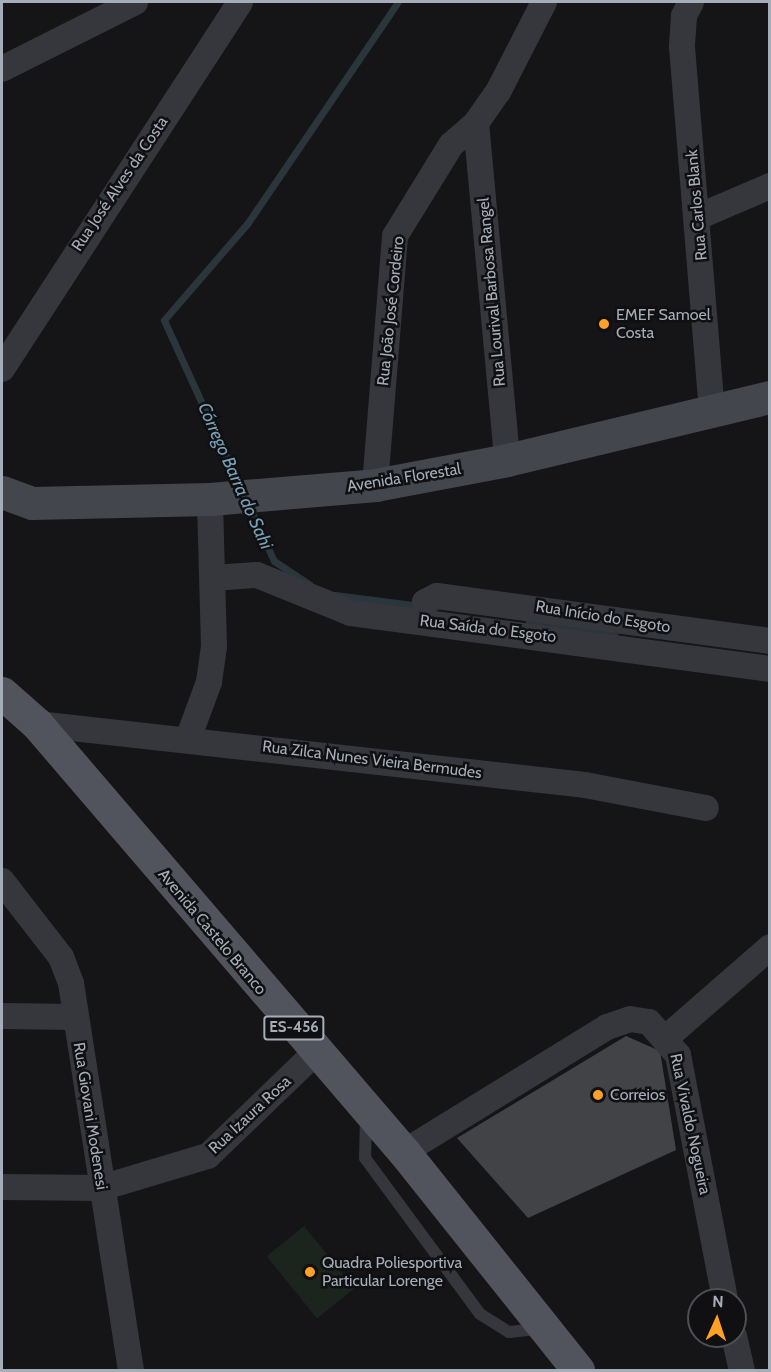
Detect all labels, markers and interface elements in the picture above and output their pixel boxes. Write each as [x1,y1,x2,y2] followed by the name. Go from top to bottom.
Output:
[68,113,172,255] street label: Rua José Alves da Costa
[683,149,711,261] street label: Rua Carlos Blank
[474,197,510,387] street label: Rua Lourival Barbosa Rangel
[374,235,408,387] street label: Rua João José Cordeiro
[616,305,710,343] place label: EMEF Samoel Costa
[597,317,611,331] marker: EMEF Samoel Costa
[193,399,277,553] water label: Córrego Barra do Sahi
[346,460,462,496] street label: Avenida Florestal
[534,597,672,637] street label: Rua Início do Esgoto
[419,611,557,647] street label: Rua Saída do Esgoto
[261,737,483,783] street label: Rua Zilca Nunes Vieira Bermudes
[154,865,270,999] street label: Avenida Castelo Branco
[262,1016,326,1040] road number: ES-456
[69,1041,111,1191] street label: Rua Giovani Modenesi
[666,1052,714,1196] street label: Rua Vivaldo Nogueira
[205,1072,295,1158] street label: Rua Izaura Rosa
[610,1085,665,1105] place label: Correios
[591,1088,605,1102] marker: Correios
[322,1253,462,1291] place label: Quadra Poliesportiva Particular Lorenge
[303,1265,317,1279] marker: Quadra Poliesportiva Particular Lorenge
[687,1288,747,1348] north arrow
[712,1292,724,1311] text: N

